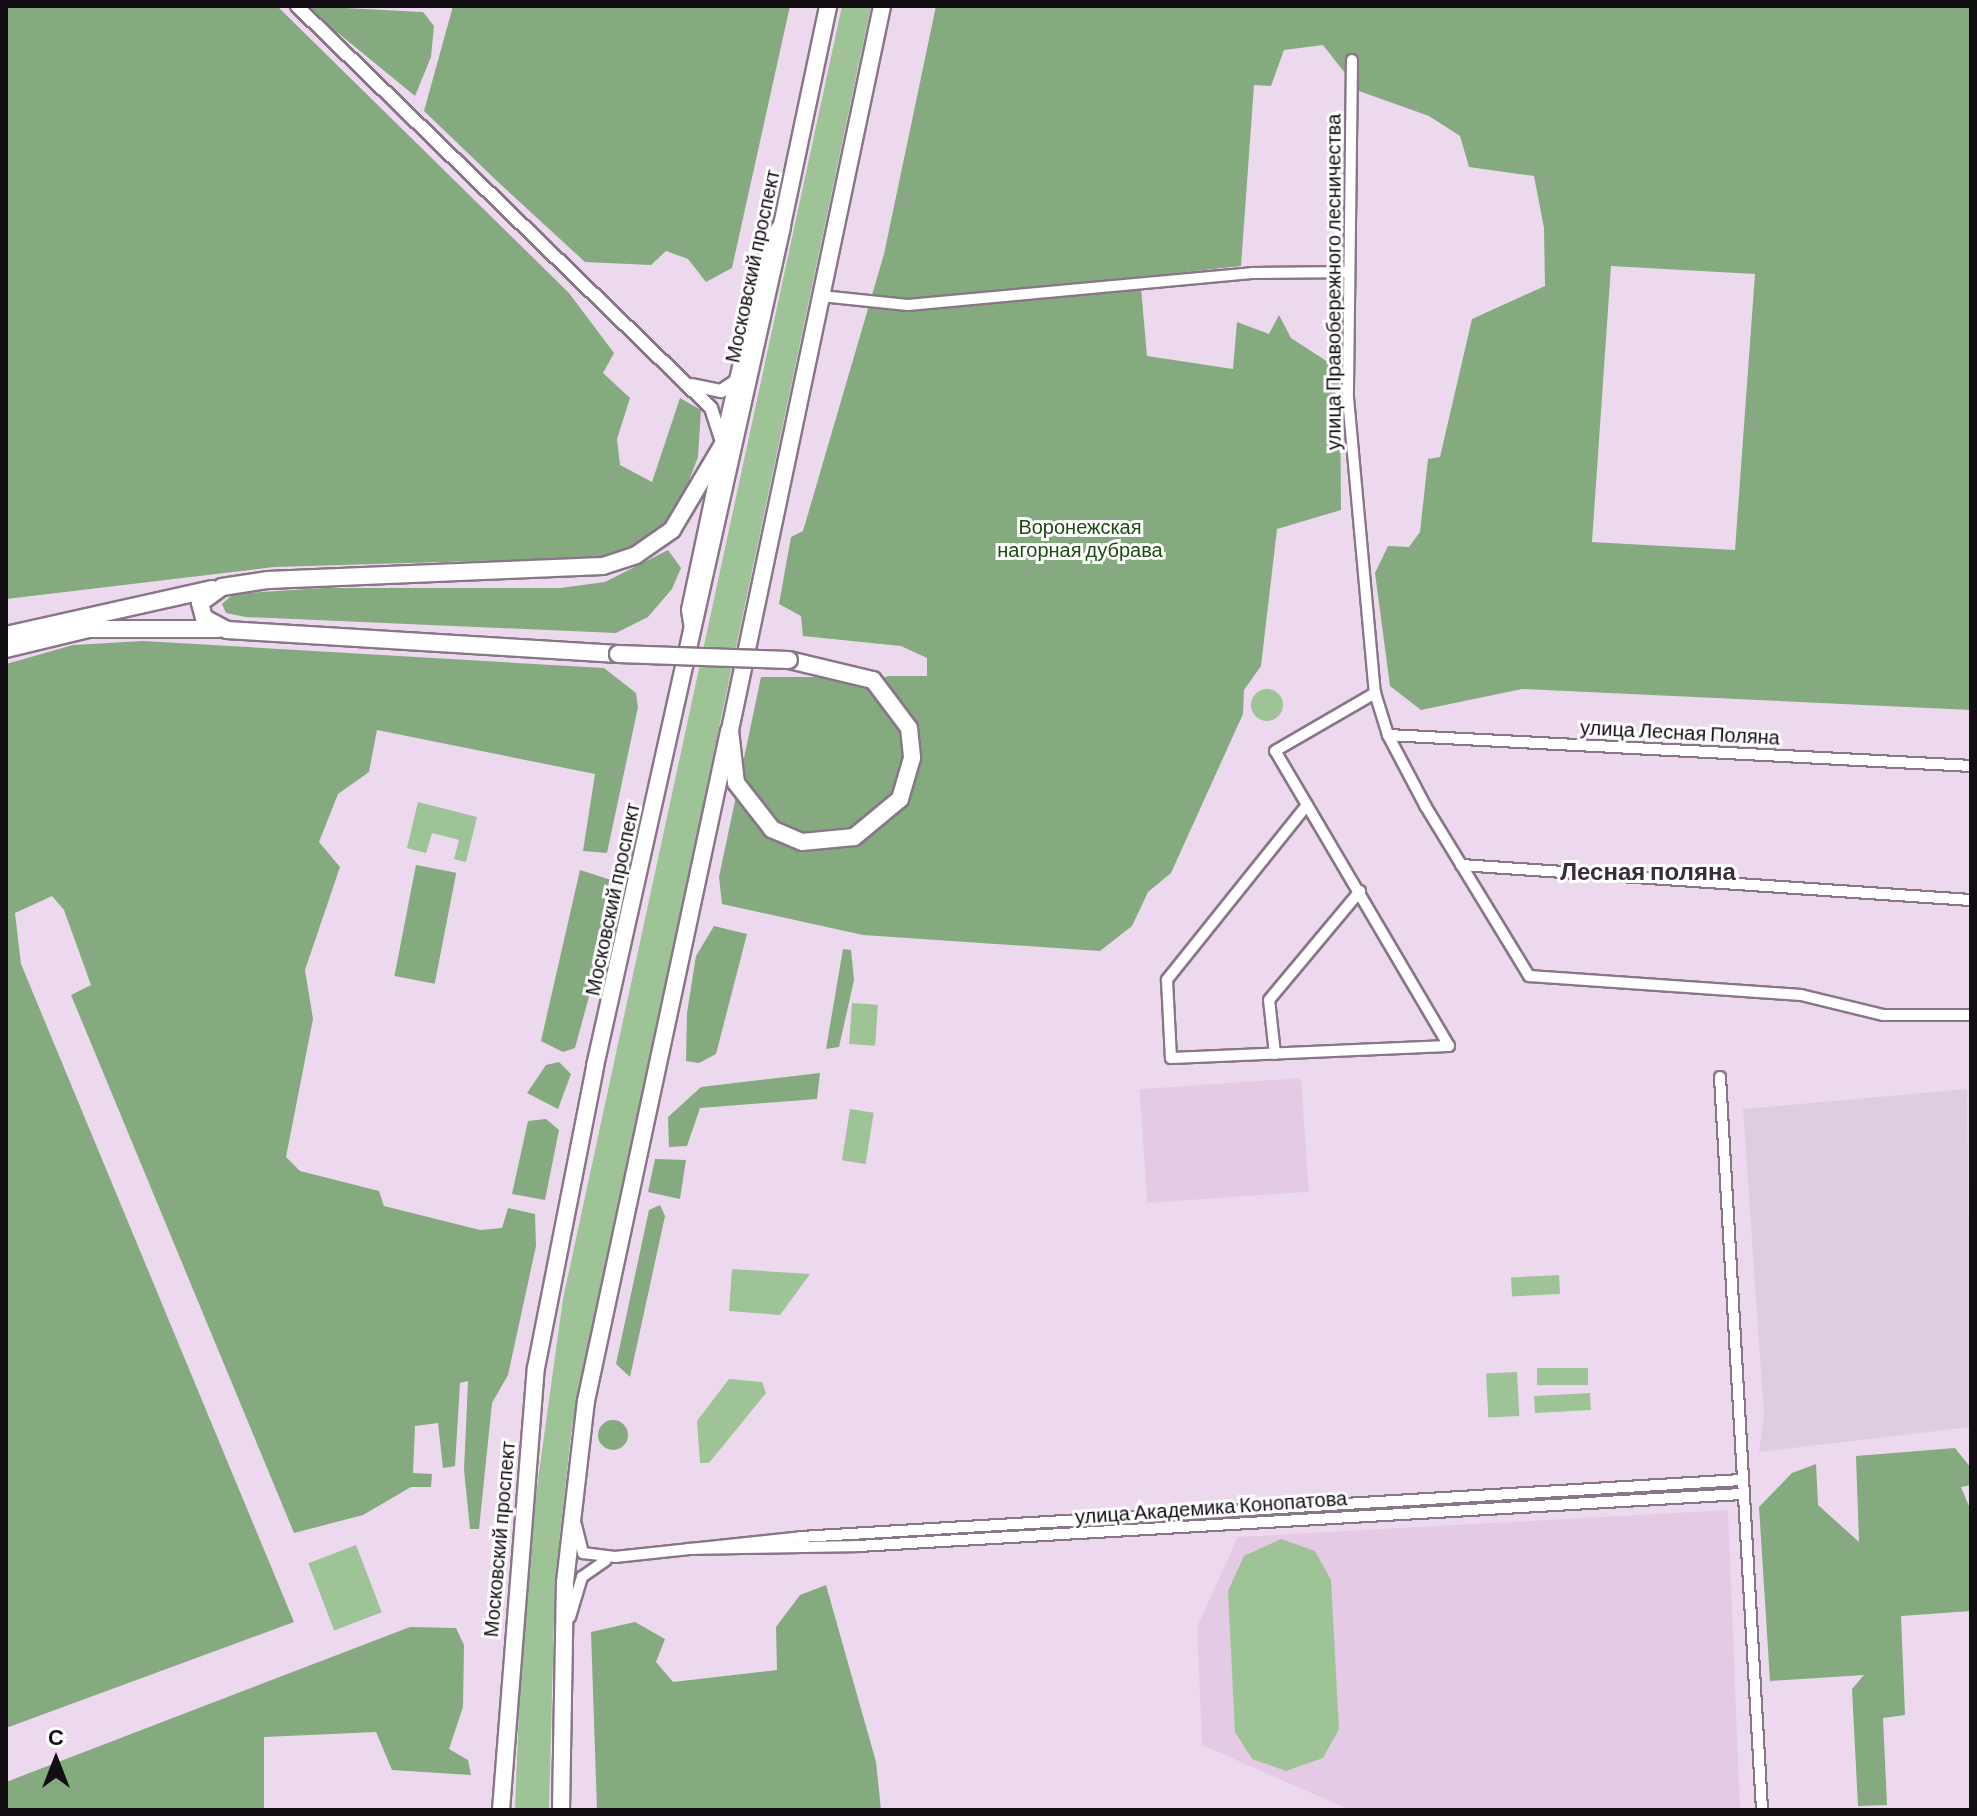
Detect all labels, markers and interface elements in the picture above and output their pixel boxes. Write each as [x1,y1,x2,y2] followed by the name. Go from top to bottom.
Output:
[1321,114,1345,450] street label: улица Правобережного лесничества
[720,167,784,365] street label: Московский проспект
[997,515,1163,562] park label: Воронежская нагорная дубрава
[1580,715,1780,749] street label: улица Лесная Поляна
[580,800,644,998] street label: Московский проспект
[1560,857,1736,885] district label: Лесная поляна
[478,1440,520,1638] street label: Московский проспект
[1074,1486,1348,1528] street label: улица Академика Конопатова
[16,1720,96,1800] north arrow
[48,1723,64,1749] text: С

